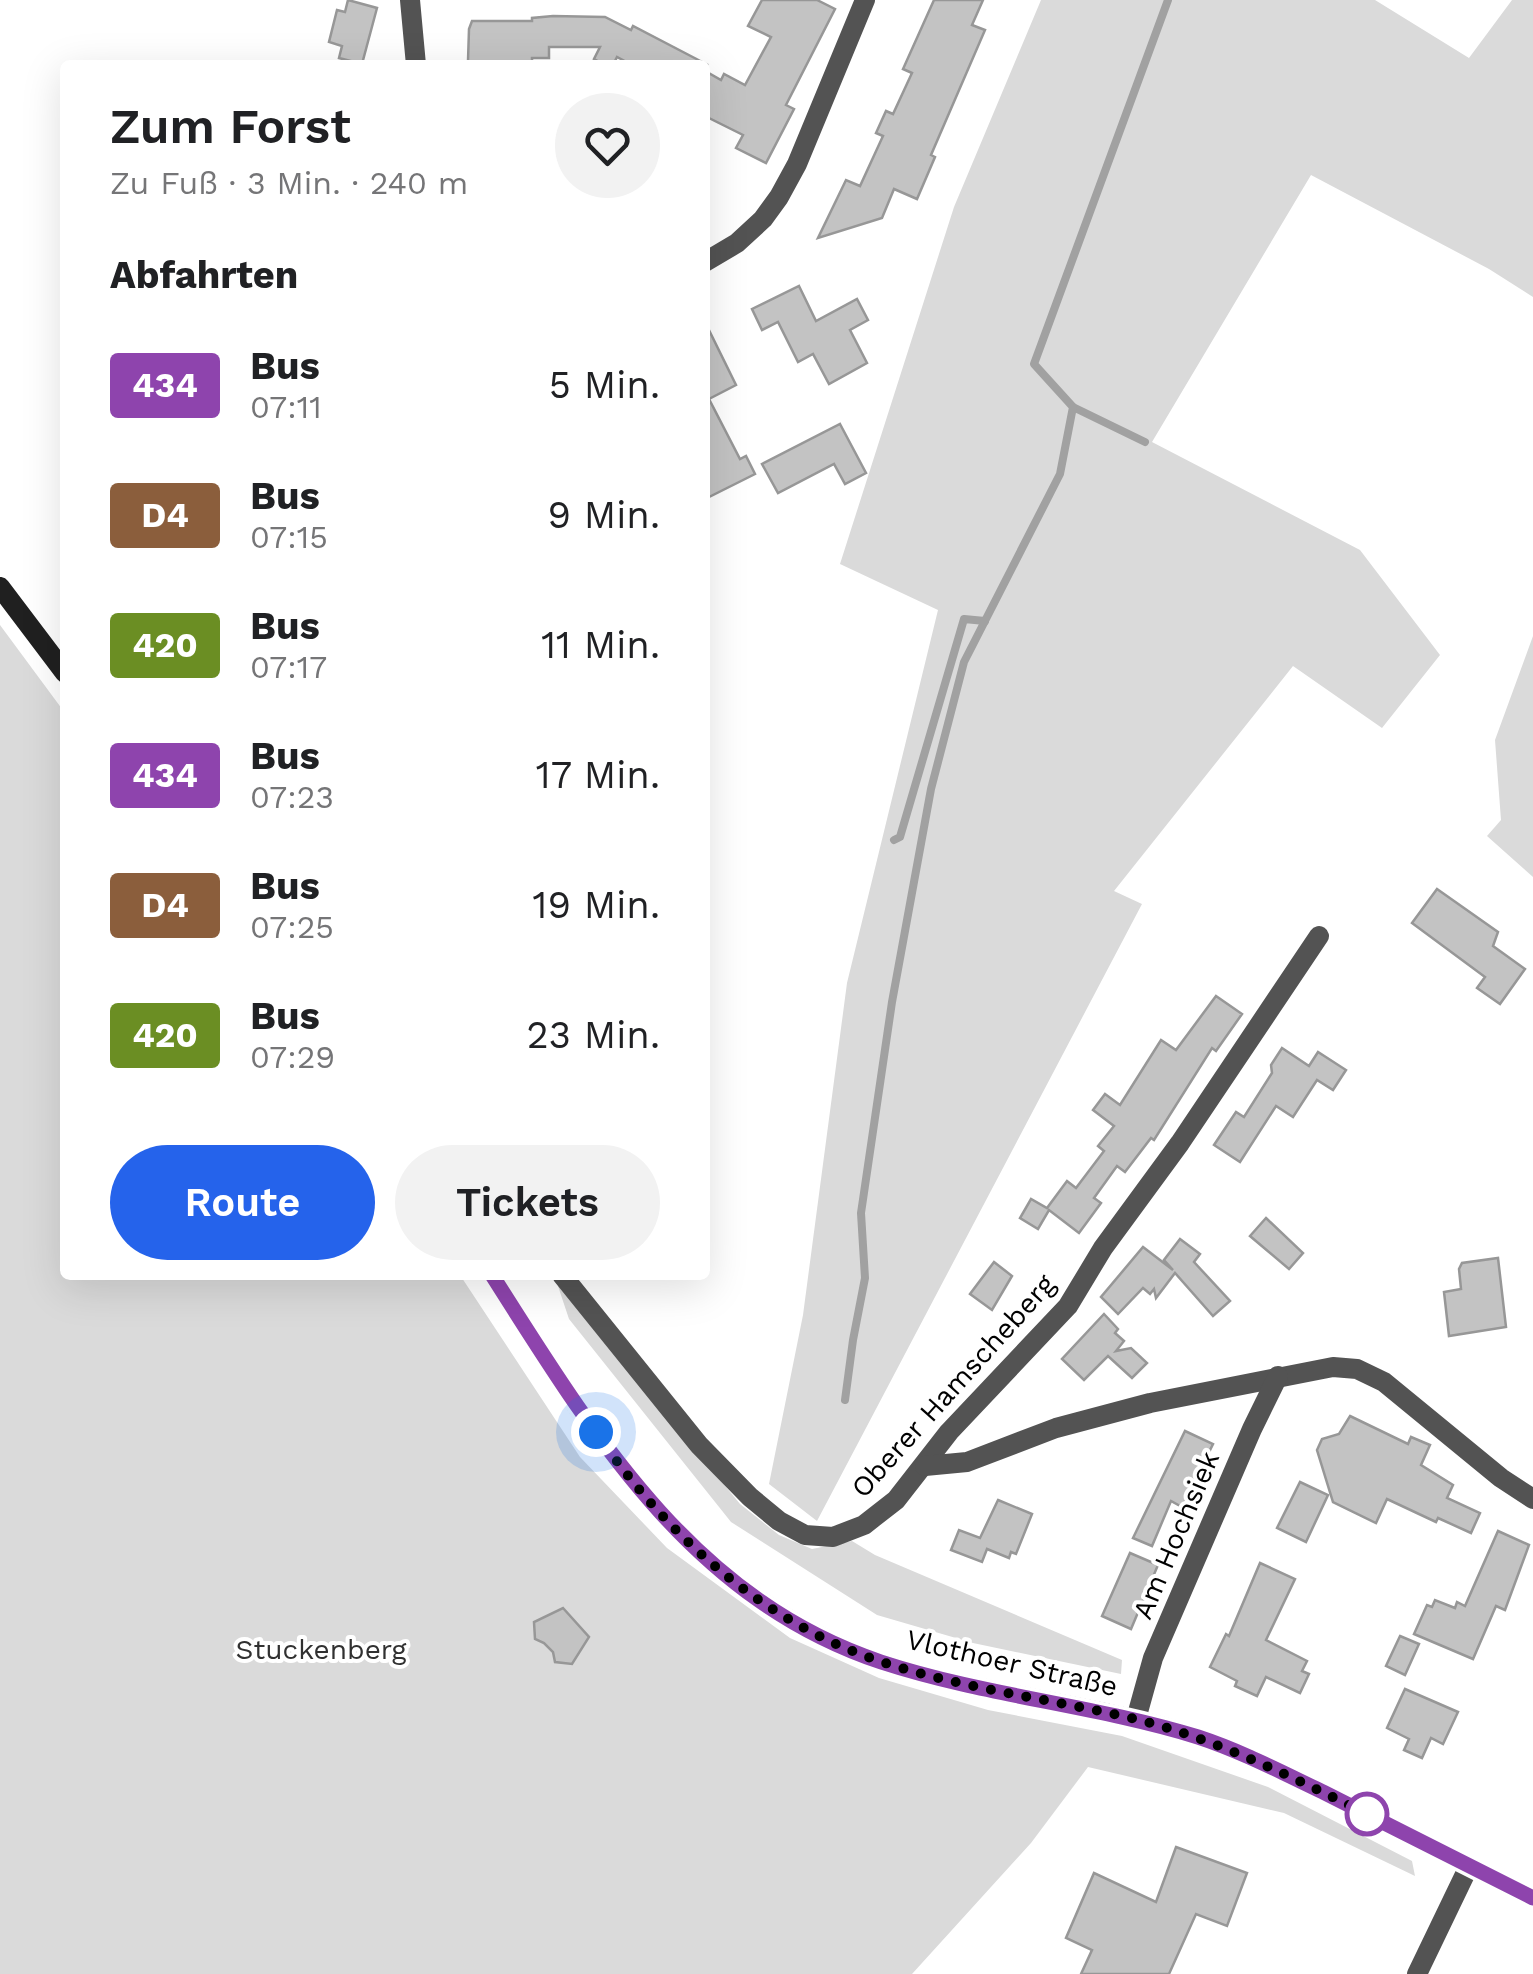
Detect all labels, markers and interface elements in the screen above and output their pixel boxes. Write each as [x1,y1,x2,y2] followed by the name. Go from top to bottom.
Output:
[555,93,660,198] button: heart
[110,98,351,155] text: Zum Forst
[110,164,468,202] text: Zu Fuß · 3 Min. · 240 m
[110,253,298,297] text: Abfahrten
[250,344,320,388] text: Bus
[549,363,660,407] text: 5 Min.
[132,364,198,406] text: 434
[250,388,322,426] text: 07:11
[250,474,320,518] text: Bus
[547,493,660,537] text: 9 Min.
[141,494,189,536] text: D4
[250,518,328,556] text: 07:15
[250,604,320,648] text: Bus
[541,623,660,667] text: 11 Min.
[132,624,198,666] text: 420
[250,648,327,686] text: 07:17
[250,734,320,778] text: Bus
[536,753,660,797] text: 17 Min.
[132,754,198,796] text: 434
[250,778,334,816] text: 07:23
[250,864,320,908] text: Bus
[533,883,660,927] text: 19 Min.
[141,884,189,926] text: D4
[250,908,334,946] text: 07:25
[250,994,320,1038] text: Bus
[527,1013,660,1057] text: 23 Min.
[132,1014,198,1056] text: 420
[250,1038,335,1076] text: 07:29
[110,1145,375,1260] button: Route
[395,1145,660,1260] button: Tickets
[844,1268,1062,1504] street label: Oberer Hamscheberg
[571,1407,621,1457] your location
[1126,1446,1226,1624] street label: Am Hochsiek
[903,1623,1121,1703] street label: Vlothoer Straße
[236,1633,407,1666] park label: Stuckenberg
[1346,1793,1388,1835] unlabelled marker

